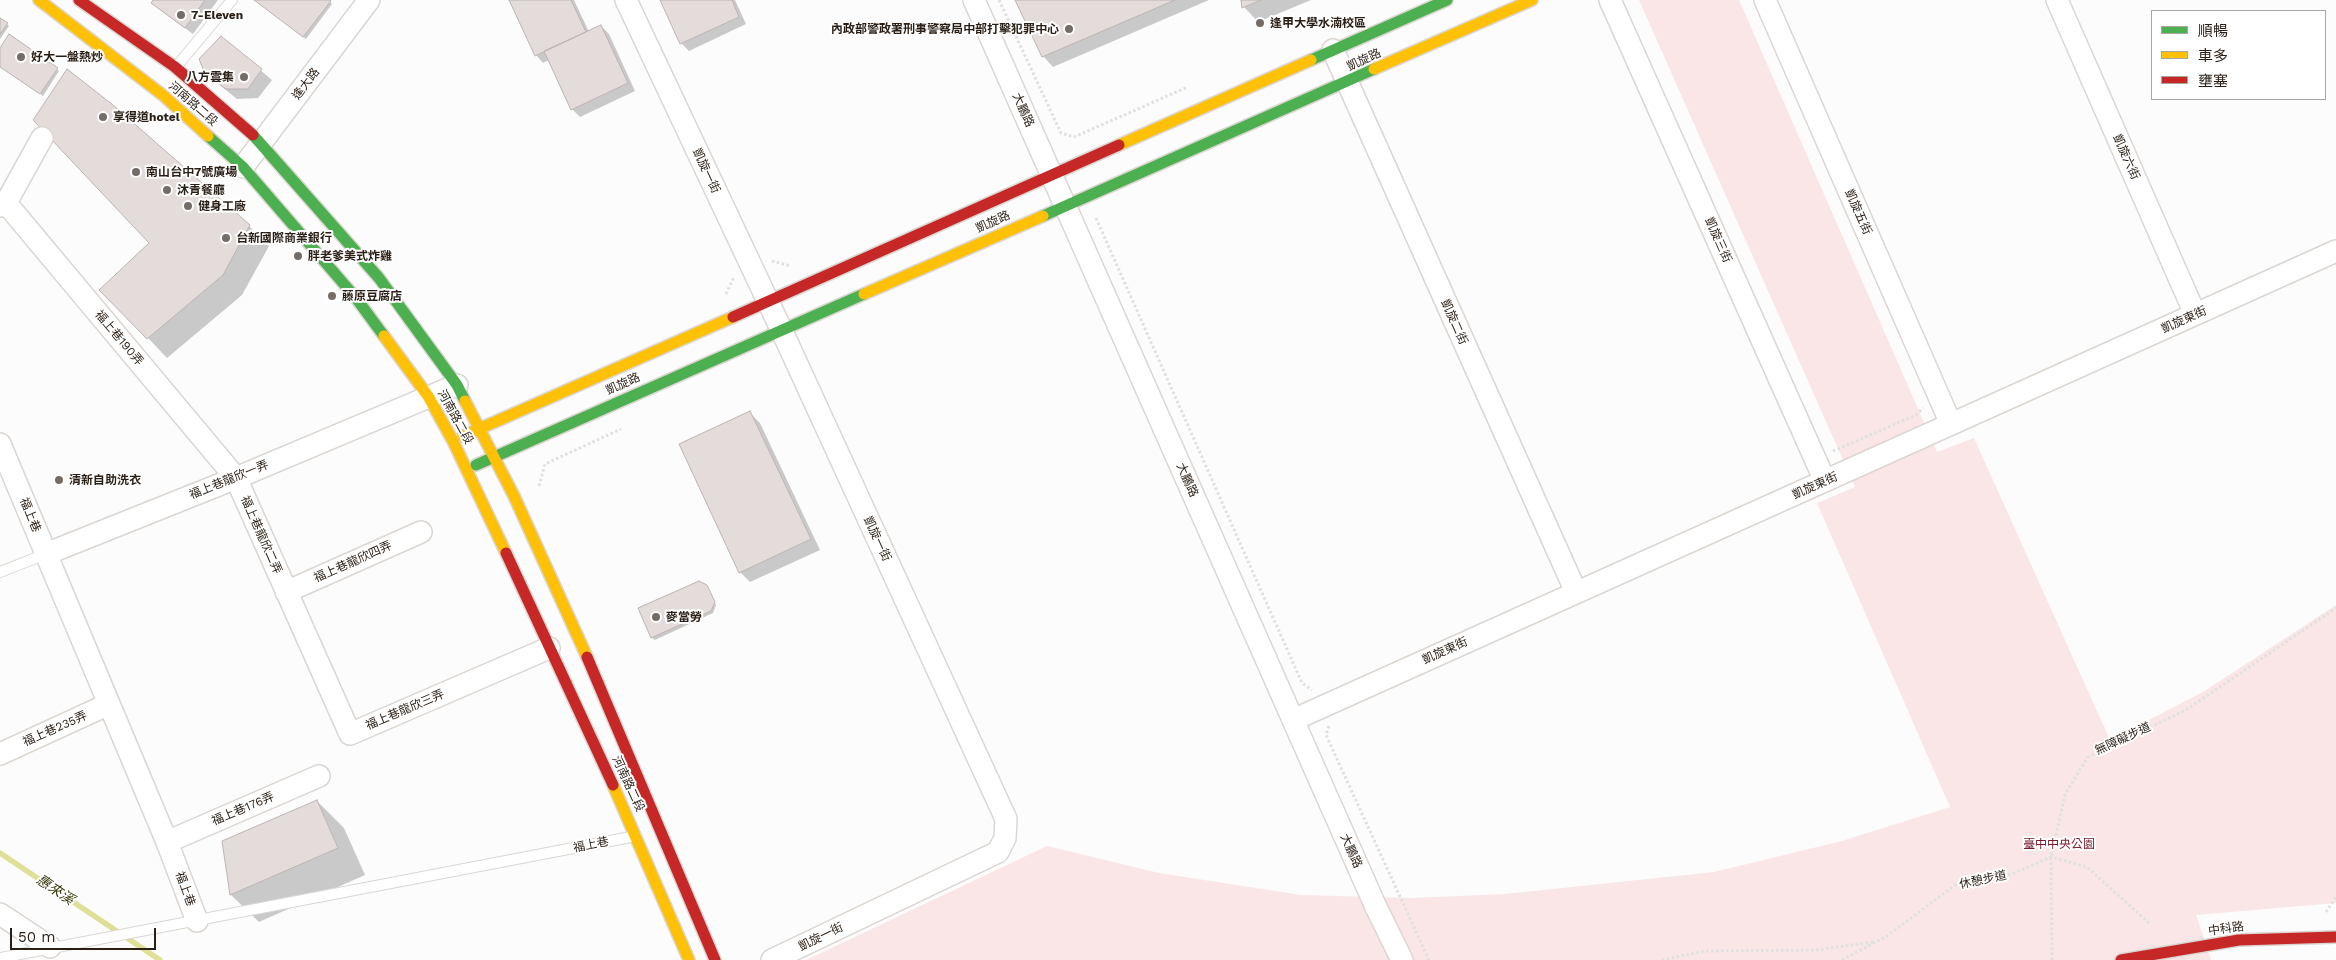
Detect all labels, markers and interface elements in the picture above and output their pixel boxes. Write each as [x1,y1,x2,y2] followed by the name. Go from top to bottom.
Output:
[191,8,243,22] place label: 7-Eleven
[175,9,187,21] marker: 7-Eleven
[2151,10,2326,100] legend
[1270,16,1366,30] place label: 逢甲大學水湳校區
[1254,17,1266,29] marker: 逢甲大學水湳校區
[831,22,1059,36] place label: 內政部警政署刑事警察局中部打擊犯罪中心
[2198,22,2228,40] text: 順暢
[1063,23,1075,35] marker: 內政部警政署刑事警察局中部打擊犯罪中心
[1345,46,1383,74] street label: 凱旋路
[2198,47,2228,65] text: 車多
[31,50,103,64] place label: 好大一盤熱炒
[15,51,27,63] marker: 好大一盤熱炒
[289,65,323,103] street label: 逢大路
[186,70,234,84] place label: 八方雲集
[238,71,250,83] marker: 八方雲集
[2198,72,2228,90] text: 壅塞
[166,79,220,129] street label: 河南路二段
[1009,91,1037,129] street label: 大鵬路
[113,110,180,124] place label: 享得道hotel
[97,111,109,123] marker: 享得道hotel
[2110,132,2142,182] street label: 凱旋六街
[689,146,723,196] street label: 凱旋一街
[146,165,237,179] place label: 南山台中7號廣場
[130,166,142,178] marker: 南山台中7號廣場
[177,183,225,197] place label: 沐青餐廳
[161,184,173,196] marker: 沐青餐廳
[1842,187,1874,237] street label: 凱旋五街
[198,199,246,213] place label: 健身工廠
[182,200,194,212] marker: 健身工廠
[974,208,1012,236] street label: 凱旋路
[1702,215,1734,265] street label: 凱旋三街
[236,231,332,245] place label: 台新國際商業銀行
[220,232,232,244] marker: 台新國際商業銀行
[308,249,392,263] place label: 胖老爹美式炸雞
[292,250,304,262] marker: 胖老爹美式炸雞
[342,289,402,303] place label: 藤原豆腐店
[326,290,338,302] marker: 藤原豆腐店
[1438,297,1470,347] street label: 凱旋二街
[2159,304,2209,336] street label: 凱旋東街
[92,307,146,369] street label: 福上巷190弄
[604,370,642,398] street label: 凱旋路
[434,387,476,447] street label: 河南路二段
[187,458,271,502] street label: 福上巷龍欣一弄
[1173,461,1201,499] street label: 大鵬路
[1790,470,1840,502] street label: 凱旋東街
[69,473,141,487] place label: 清新自助洗衣
[53,474,65,486] marker: 清新自助洗衣
[237,494,285,576] street label: 福上巷龍欣二弄
[16,496,44,534] street label: 福上巷
[860,514,894,564] street label: 凱旋一街
[312,538,394,586] street label: 福上巷龍欣四弄
[666,610,702,624] place label: 麥當勞
[650,611,662,623] marker: 麥當勞
[1420,635,1470,667] street label: 凱旋東街
[364,687,446,733] street label: 福上巷龍欣三弄
[21,708,89,750] street label: 福上巷235弄
[2093,720,2153,758] street label: 無障礙步道
[609,754,647,814] street label: 河南路二段
[210,789,276,829] street label: 福上巷176弄
[1337,832,1365,870] street label: 大鵬路
[572,834,610,856] street label: 福上巷
[2023,837,2095,851] park label: 臺中中央公園
[1958,868,2008,892] street label: 休憩步道
[172,870,198,908] street label: 福上巷
[33,871,77,909] water label: 惠來溪
[12,918,159,950] scale bar
[2207,919,2245,939] street label: 中科路
[796,920,846,954] street label: 凱旋一街
[18,928,55,946] text: 50 m

